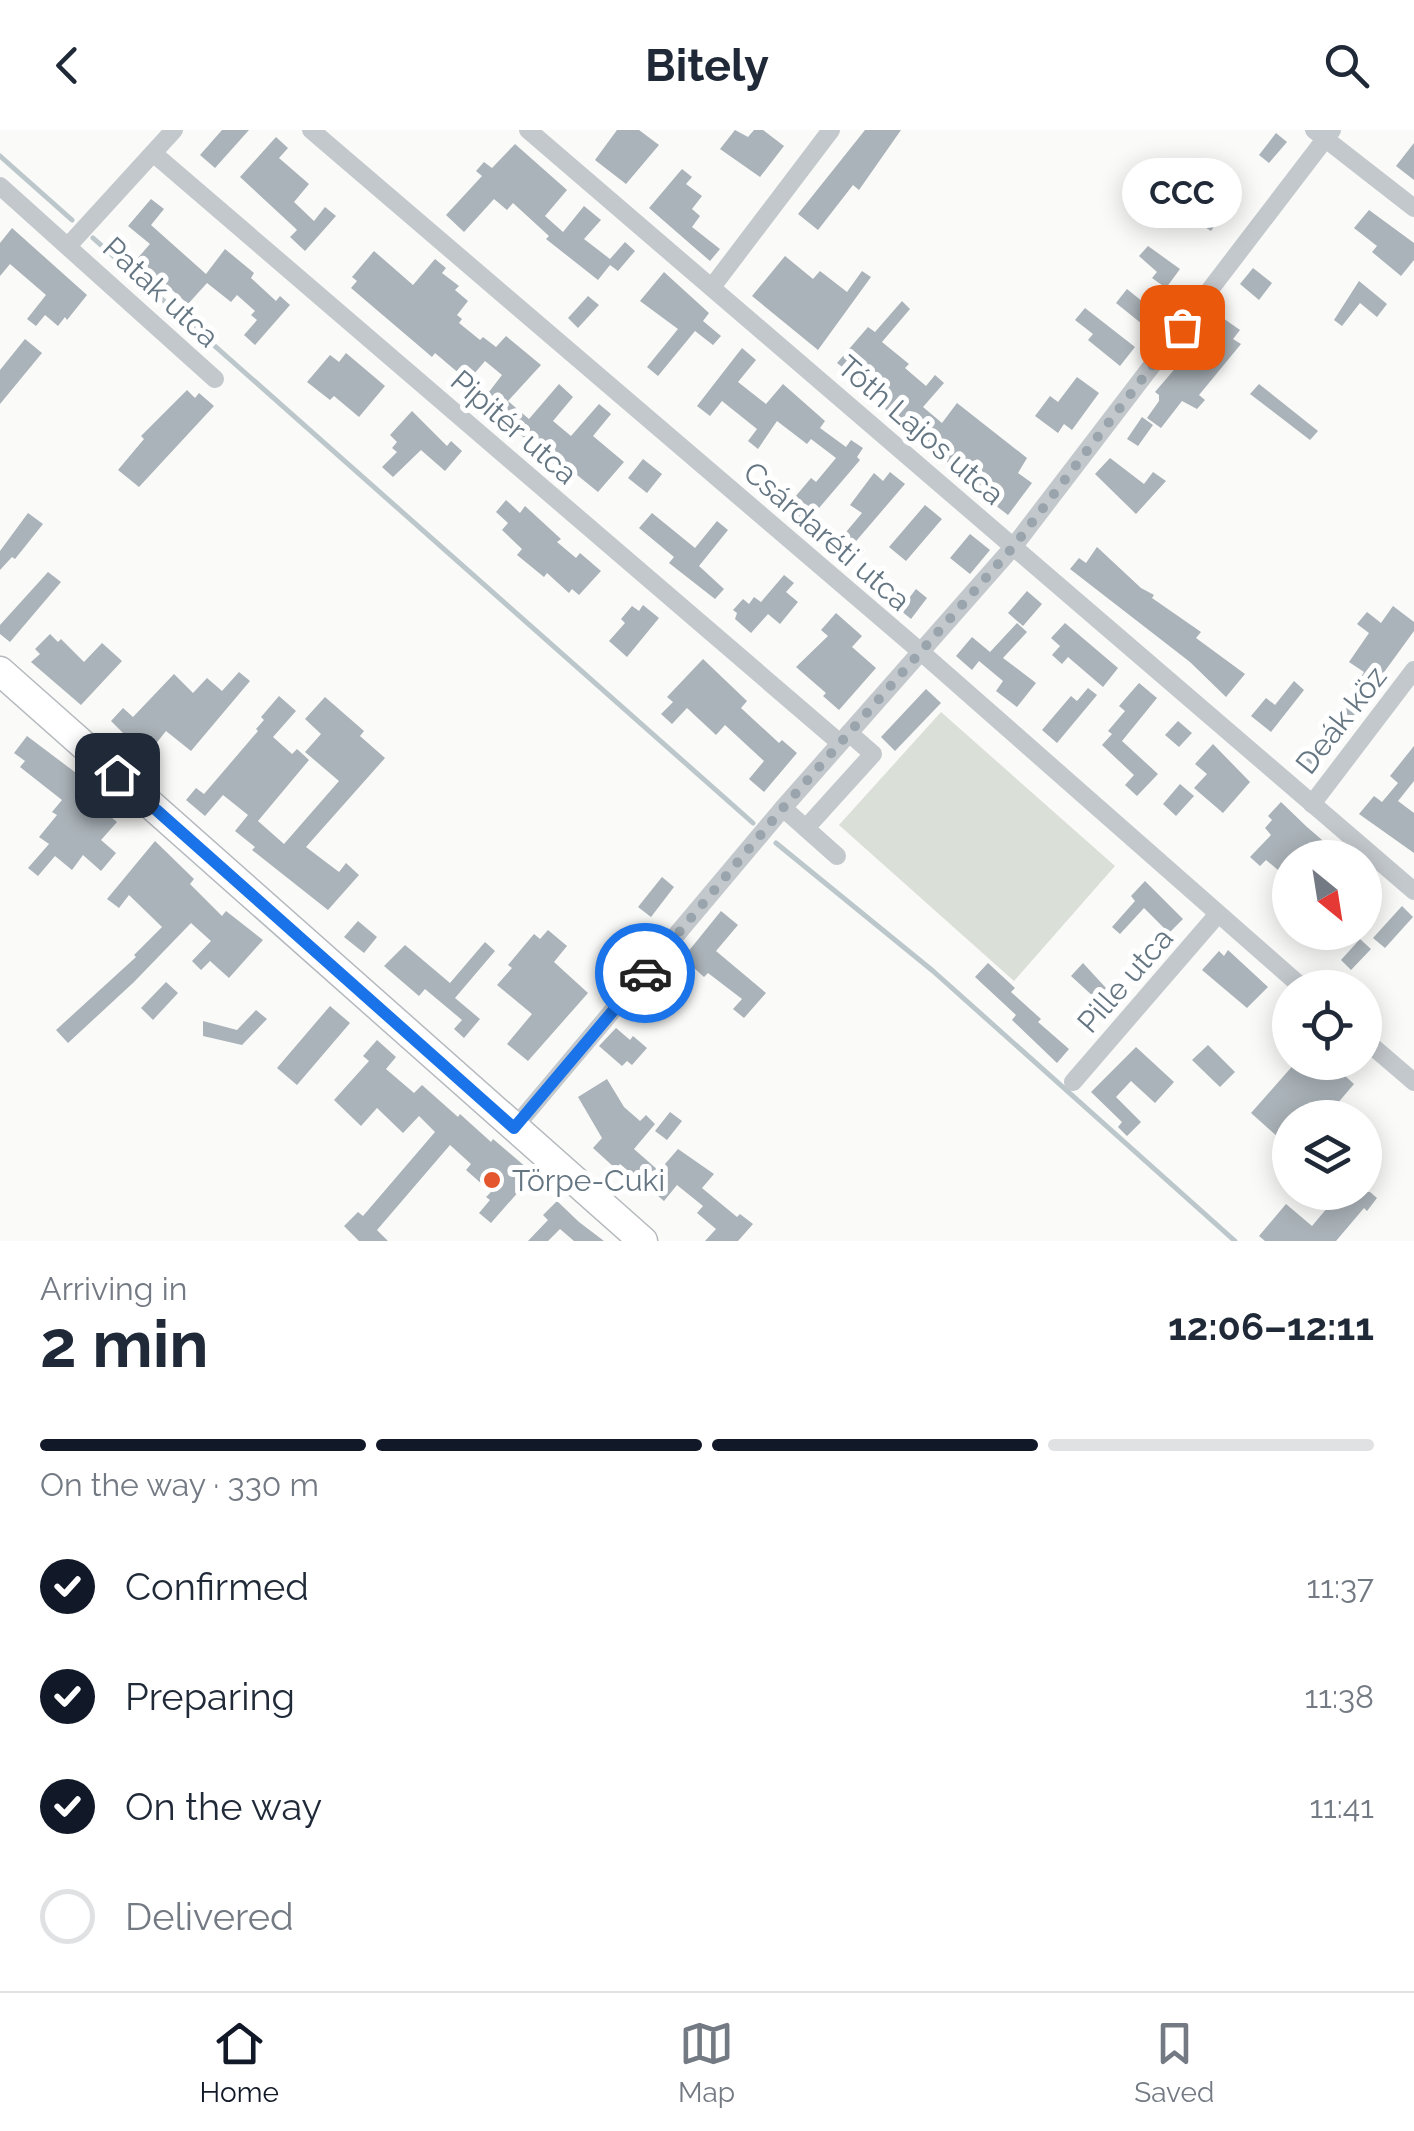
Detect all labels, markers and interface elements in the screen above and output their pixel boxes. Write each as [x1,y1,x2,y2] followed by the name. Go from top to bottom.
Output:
[40,38,95,93] icon: back
[1319,38,1374,93] icon: search
[645,39,769,92] text: Bitely
[1122,157,1242,227] callout: CCC
[1149,174,1215,211] text: CCC
[96,230,226,354] street label: Patak utca
[1140,285,1225,370] pin
[1155,300,1210,355] icon: bag
[831,348,1011,512] street label: Tóth Lajos utca
[444,363,584,491] street label: Pipitér utca
[737,454,917,618] street label: Csárdaréti utca
[1288,659,1394,781] street label: Deák köz
[75,733,160,818] pin
[90,748,145,803] icon: home
[1272,840,1382,950] north arrow
[1272,840,1382,1210] map controls
[1070,921,1180,1039] street label: Pille utca
[595,923,695,1023] courier
[618,946,673,1001] icon: car
[1272,970,1382,1080] button: locate
[1272,1100,1382,1210] button: layers
[512,1163,665,1198] place label: Törpe-Cuki
[481,1169,503,1191] marker: Törpe-Cuki
[40,1270,187,1307] text: Arriving in
[1168,1304,1374,1349] text: 12:06–12:11
[40,1306,209,1382] text: 2 min
[40,1466,319,1503] text: On the way · 330 m
[40,1559,95,1614] icon: check
[125,1564,309,1609] text: Confirmed
[1307,1568,1374,1605] text: 11:37
[40,1669,95,1724] icon: check
[125,1674,295,1719] text: Preparing
[1305,1678,1374,1715] text: 11:38
[40,1779,95,1834] icon: check
[125,1784,322,1829] text: On the way
[1309,1788,1374,1825] text: 11:41
[125,1894,294,1939] text: Delivered
[200,2016,279,2109] tab: Home
[678,2016,735,2109] tab: Map
[1134,2016,1214,2109] tab: Saved

